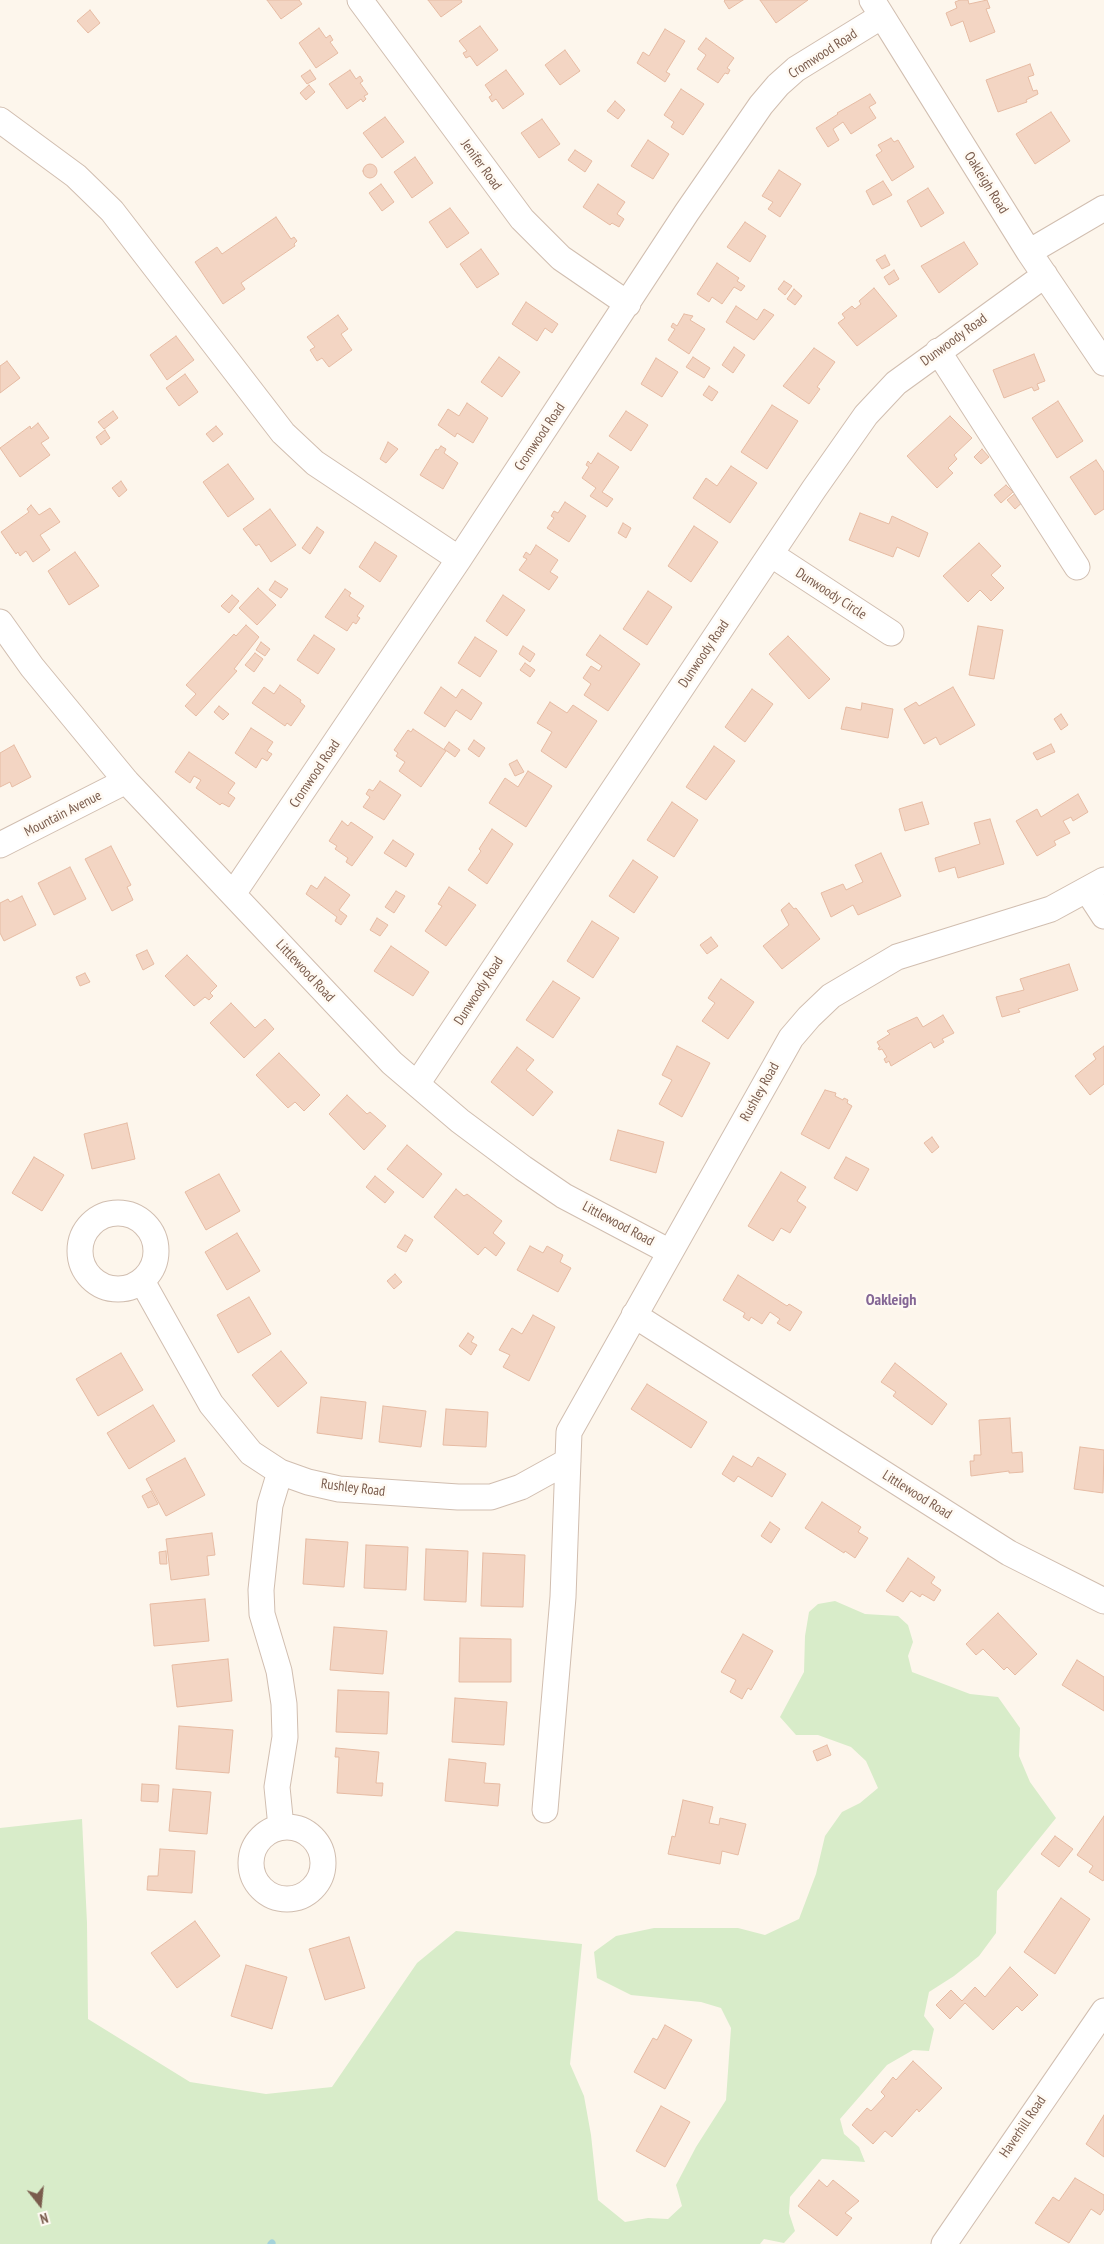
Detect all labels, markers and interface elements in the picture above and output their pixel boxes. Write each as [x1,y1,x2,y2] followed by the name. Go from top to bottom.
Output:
[786,26,860,82] street label: Cromwood Road
[457,136,505,194] street label: Jenifer Road
[960,149,1012,217] street label: Oakleigh Road
[918,310,990,370] street label: Dunwoody Road
[511,400,569,474] street label: Cromwood Road
[792,565,870,623] street label: Dunwoody Circle
[675,617,733,691] street label: Dunwoody Road
[286,737,344,811] street label: Cromwood Road
[22,787,104,841] street label: Mountain Avenue
[272,937,338,1005] street label: Littlewood Road
[451,954,507,1028] street label: Dunwoody Road
[737,1060,783,1124] street label: Rushley Road
[579,1198,657,1250] street label: Littlewood Road
[866,1290,916,1310] district label: Oakleigh
[879,1467,955,1523] street label: Littlewood Road
[320,1476,386,1500] street label: Rushley Road
[996,2093,1050,2161] street label: Haverhill Road
[15,2179,65,2229] north arrow
[38,2209,50,2228] text: N

